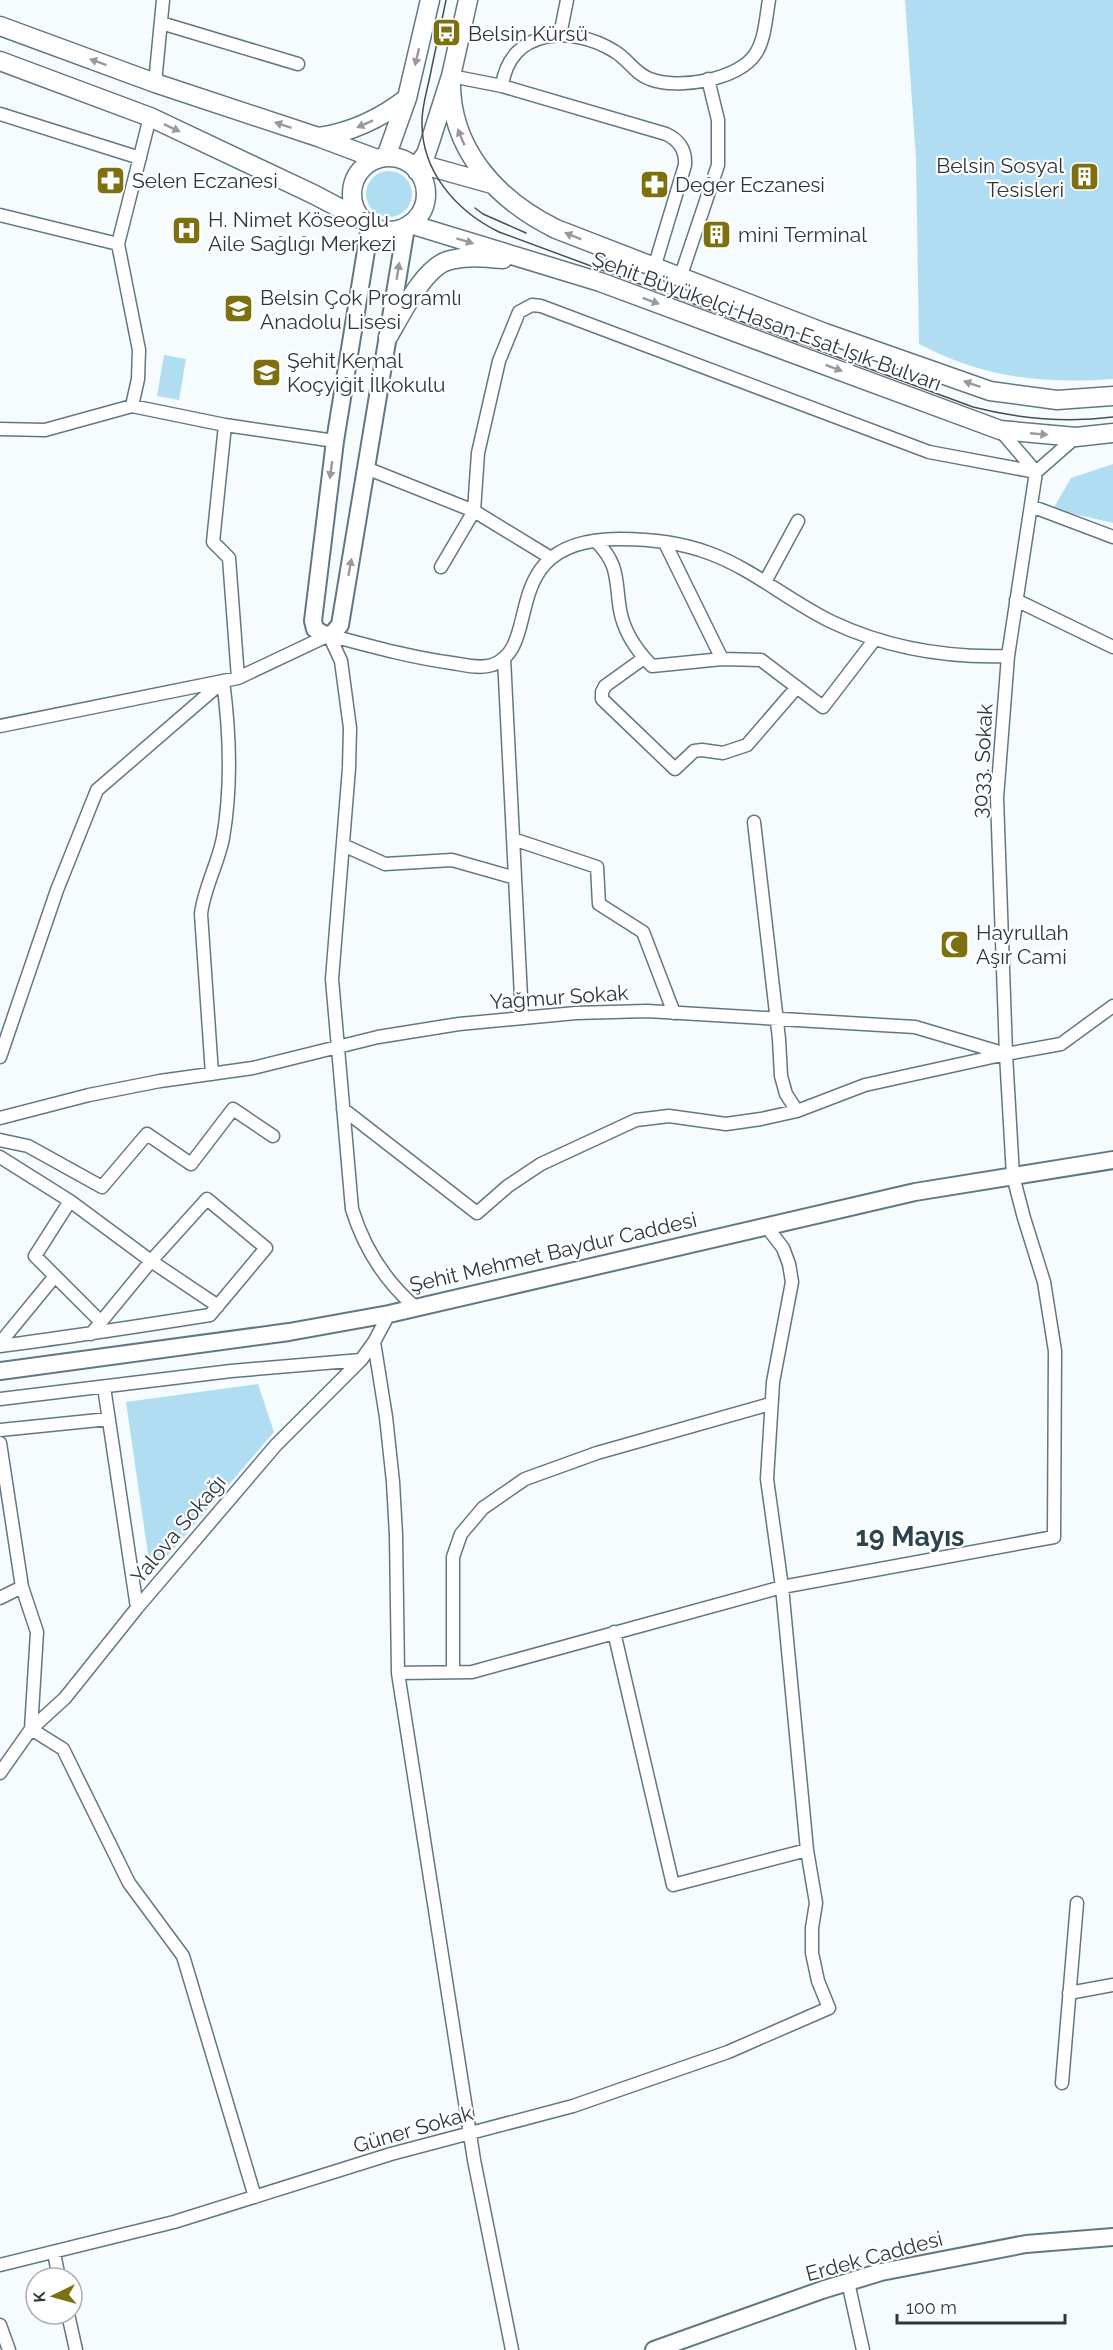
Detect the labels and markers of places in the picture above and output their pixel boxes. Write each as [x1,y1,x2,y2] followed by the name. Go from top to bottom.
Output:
[431,17,463,49] bus stop icon: Belsin Kürsü
[468,21,588,46] place label: Belsin Kürsü
[936,153,1064,202] place label: Belsin Sosyal Tesisleri
[1069,161,1101,193] building icon: Belsin Sosyal Tesisleri
[95,164,127,196] pharmacy icon: Selen Eczanesi
[132,168,278,193] place label: Selen Eczanesi
[638,168,670,200] pharmacy icon: Değer Eczanesi
[675,172,825,197] place label: Değer Eczanesi
[208,207,396,256] place label: H. Nimet Köseoğlu Aile Sağlığı Merkezi
[171,215,203,247] hospital icon: H. Nimet Köseoğlu Aile Sağlığı Merkezi
[701,218,733,250] building icon: mini Terminal
[738,222,867,247] place label: mini Terminal
[260,285,462,334] place label: Belsin Çok Programlı Anadolu Lisesi
[223,293,255,325] school or university icon: Belsin Çok Programlı Anadolu Lisesi
[287,348,445,397] place label: Şehit Kemal Koçyiğit İlkokulu
[250,356,282,388] school or university icon: Şehit Kemal Koçyiğit İlkokulu
[976,920,1069,969] place label: Hayrullah Aşır Cami
[939,928,971,960] mosque icon: Hayrullah Aşır Cami

